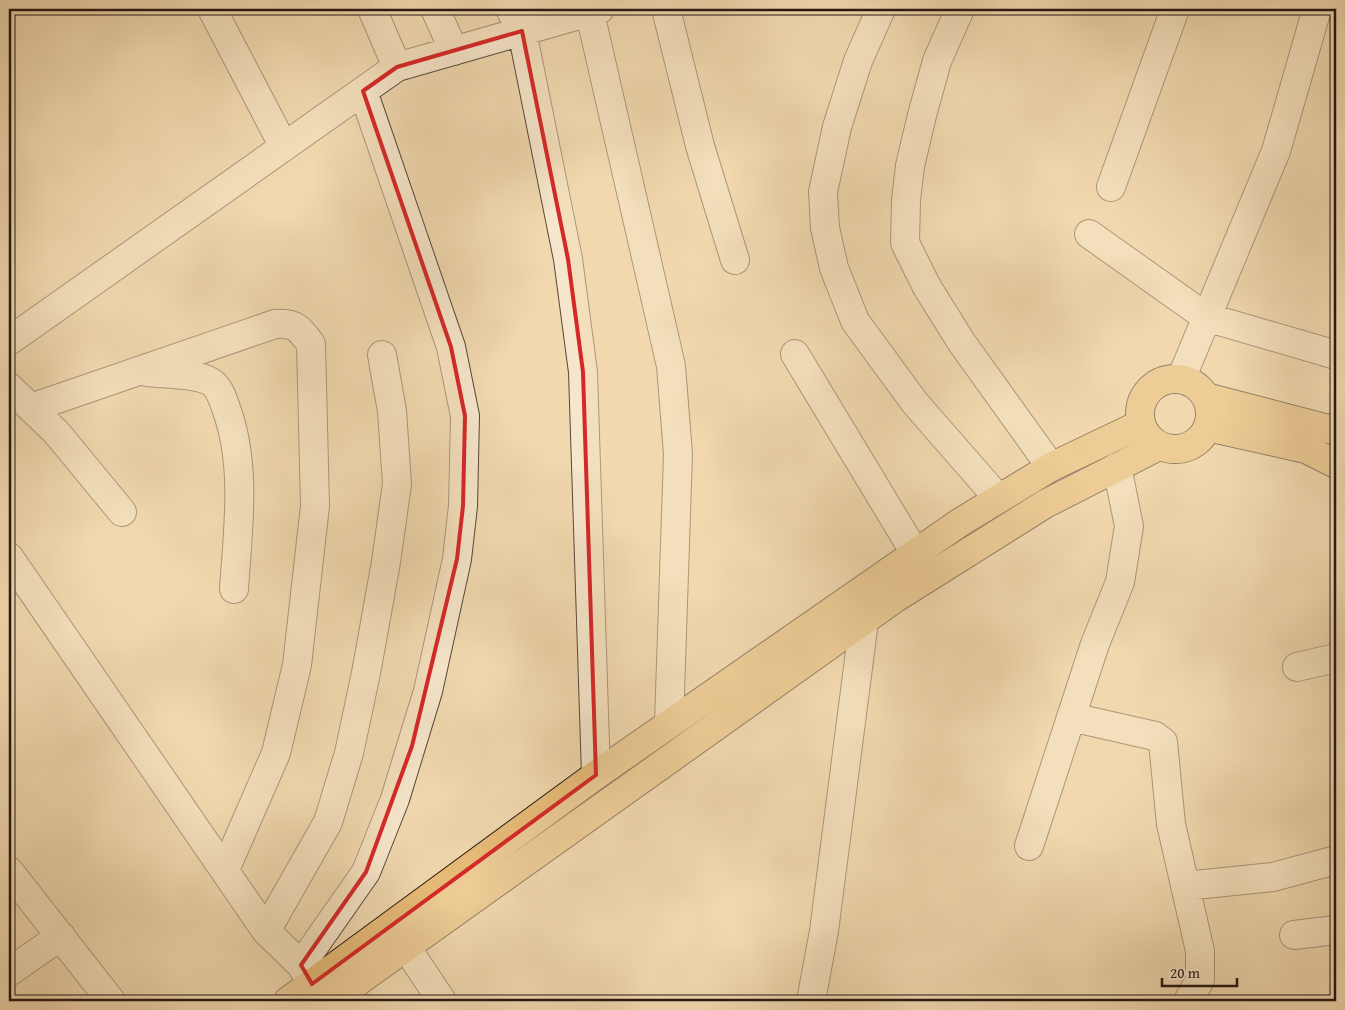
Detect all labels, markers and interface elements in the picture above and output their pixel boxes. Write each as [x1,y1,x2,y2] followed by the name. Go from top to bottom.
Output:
[1162,955,1238,987] scale bar
[1170,962,1201,983] text: 20 m

